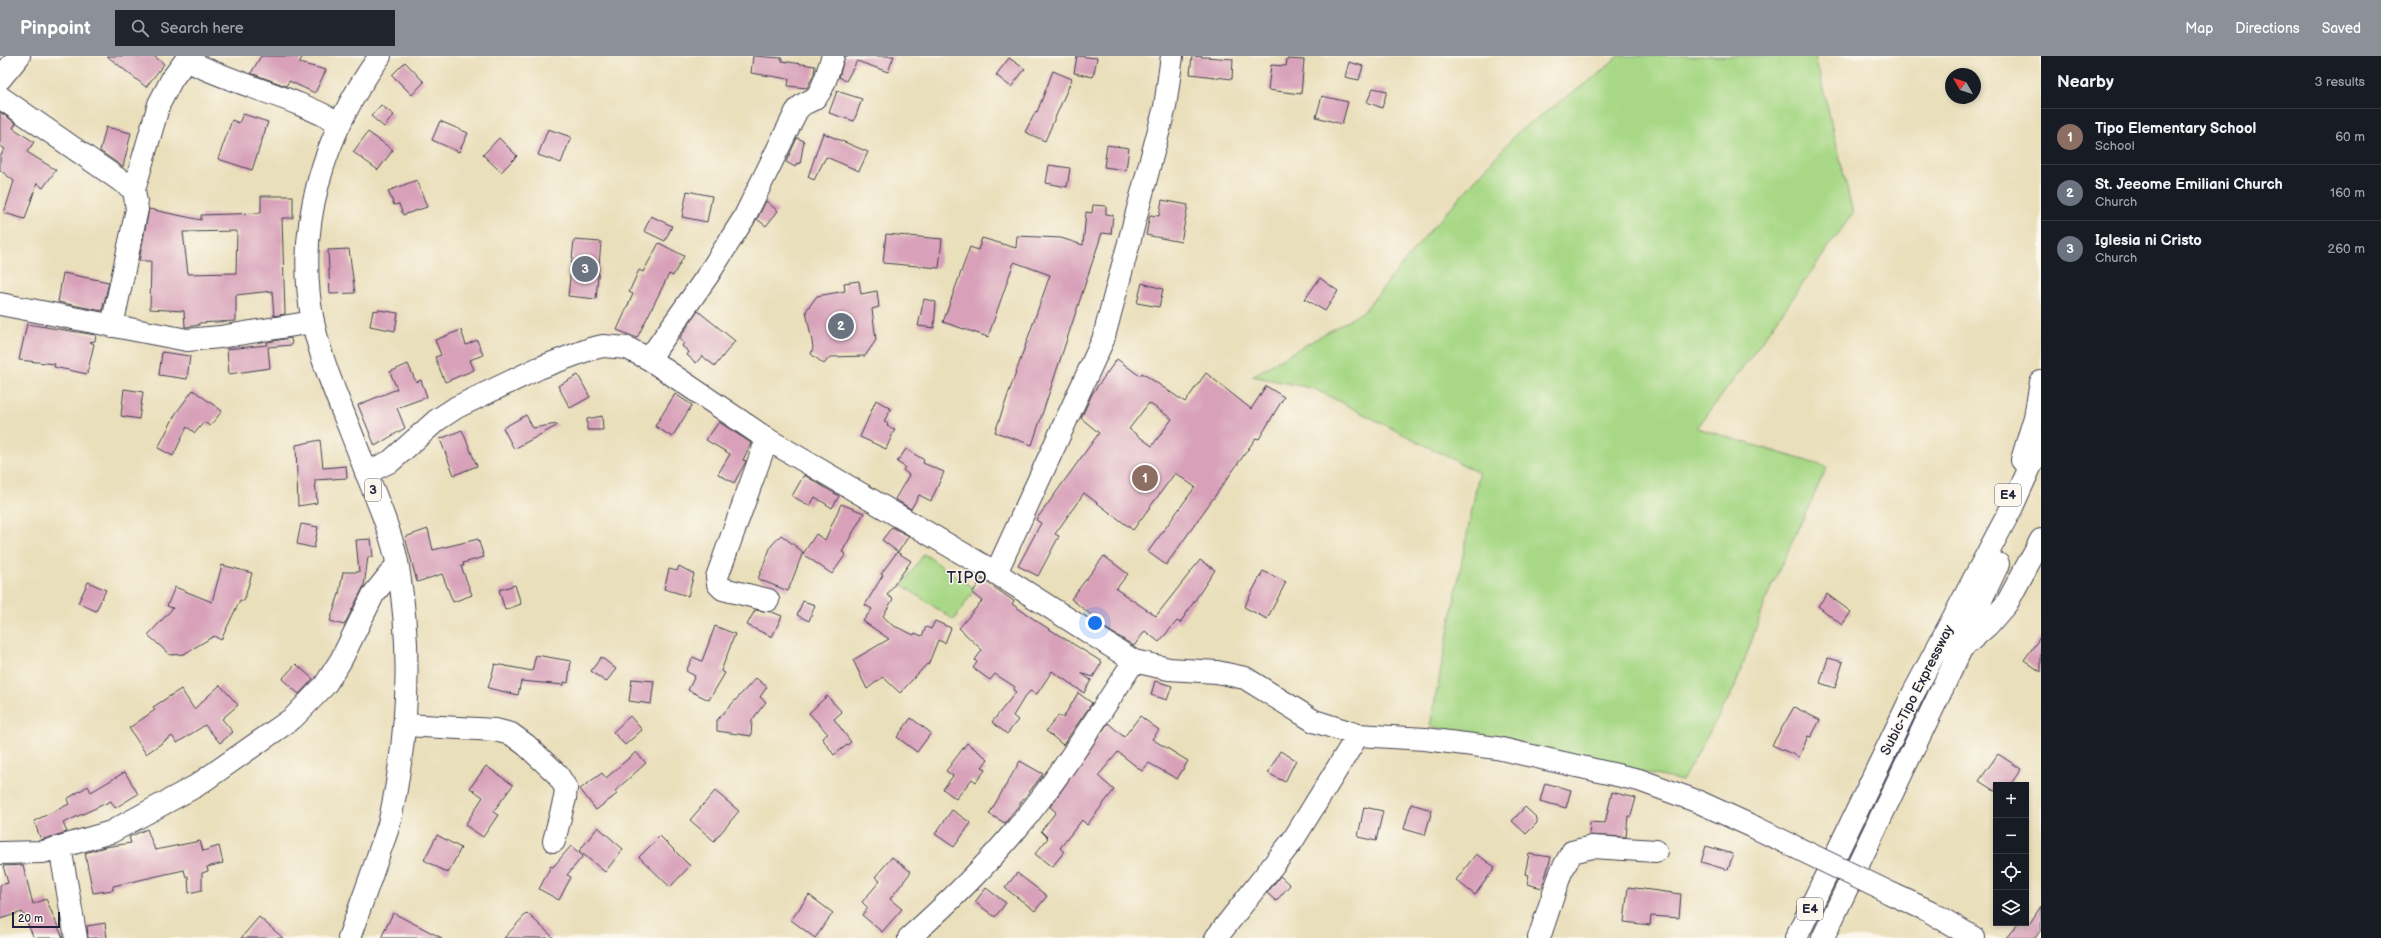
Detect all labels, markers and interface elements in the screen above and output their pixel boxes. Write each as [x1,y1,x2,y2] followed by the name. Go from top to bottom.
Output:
[115,10,395,46] search box
[20,17,91,40] text: Pinpoint
[129,17,151,39] icon: search
[161,19,244,38] text: Search here
[2185,20,2213,37] text: Map
[2235,20,2300,37] text: Directions
[2322,20,2361,37] text: Saved
[1945,68,1981,104] north arrow
[2057,72,2114,92] text: Nearby
[2314,74,2365,90] text: 3 results
[2095,119,2256,138] text: Tipo Elementary School
[2067,129,2073,145] text: 1
[2335,129,2365,145] text: 60 m
[2095,138,2135,154] text: School
[2095,175,2283,194] text: St. Jeeome Emiliani Church
[2066,185,2074,201] text: 2
[2330,185,2365,201] text: 160 m
[2095,194,2137,210] text: Church
[2095,231,2202,250] text: Iglesia ni Cristo
[2066,241,2074,257] text: 3
[2327,241,2365,257] text: 260 m
[2095,250,2137,266] text: Church
[572,254,598,284] pin: 3
[828,311,854,341] pin: 2
[1132,463,1158,493] pin: 1
[365,479,381,501] road number: 3
[1995,484,2021,506] road number: E4
[947,569,987,588] district label: TIPO
[1085,613,1105,633] your location
[1877,621,1958,758] street label: Subic-Tipo Expressway
[1993,782,2029,926] map controls
[1993,782,2029,818] button: +
[1993,818,2029,854] button: −
[1993,854,2029,890] button: locate
[1993,890,2029,926] button: layers
[1797,898,1823,920] road number: E4
[12,910,60,929] scale bar
[18,912,43,925] text: 20 m

